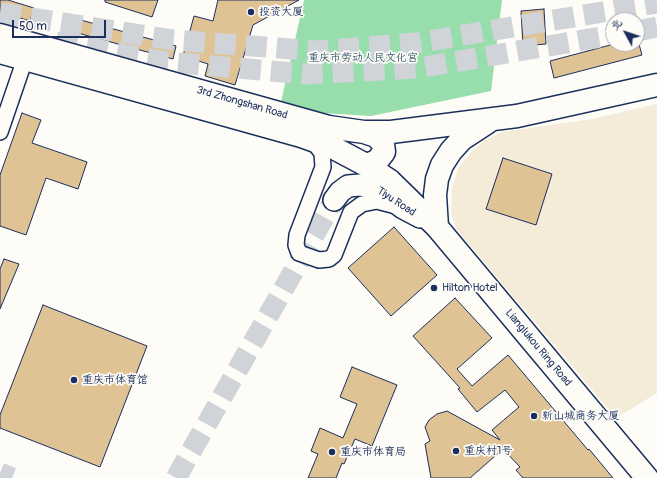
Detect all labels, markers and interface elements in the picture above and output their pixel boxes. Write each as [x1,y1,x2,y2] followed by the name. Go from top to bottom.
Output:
[259,5,303,19] place label: 投资大厦
[246,7,256,17] marker: 投资大厦
[14,12,108,38] scale bar
[605,12,645,52] north arrow
[608,16,625,33] text: 北
[19,19,47,34] text: 50 m
[308,51,418,65] park label: 重庆市劳动人民文化宫
[195,84,289,122] street label: 3rd Zhongshan Road
[374,185,418,219] street label: Tiyu Road
[442,281,498,295] place label: Hilton Hotel
[429,283,439,293] marker: Hilton Hotel
[502,307,574,389] street label: Lianglukou Ring Road
[82,373,148,387] place label: 重庆市体育馆
[69,375,79,385] marker: 重庆市体育馆
[542,409,619,423] place label: 新山城商务大厦
[529,411,539,421] marker: 新山城商务大厦
[464,444,512,458] place label: 重庆村1号
[340,445,406,459] place label: 重庆市体育局
[451,446,461,456] marker: 重庆村1号
[327,447,337,457] marker: 重庆市体育局

